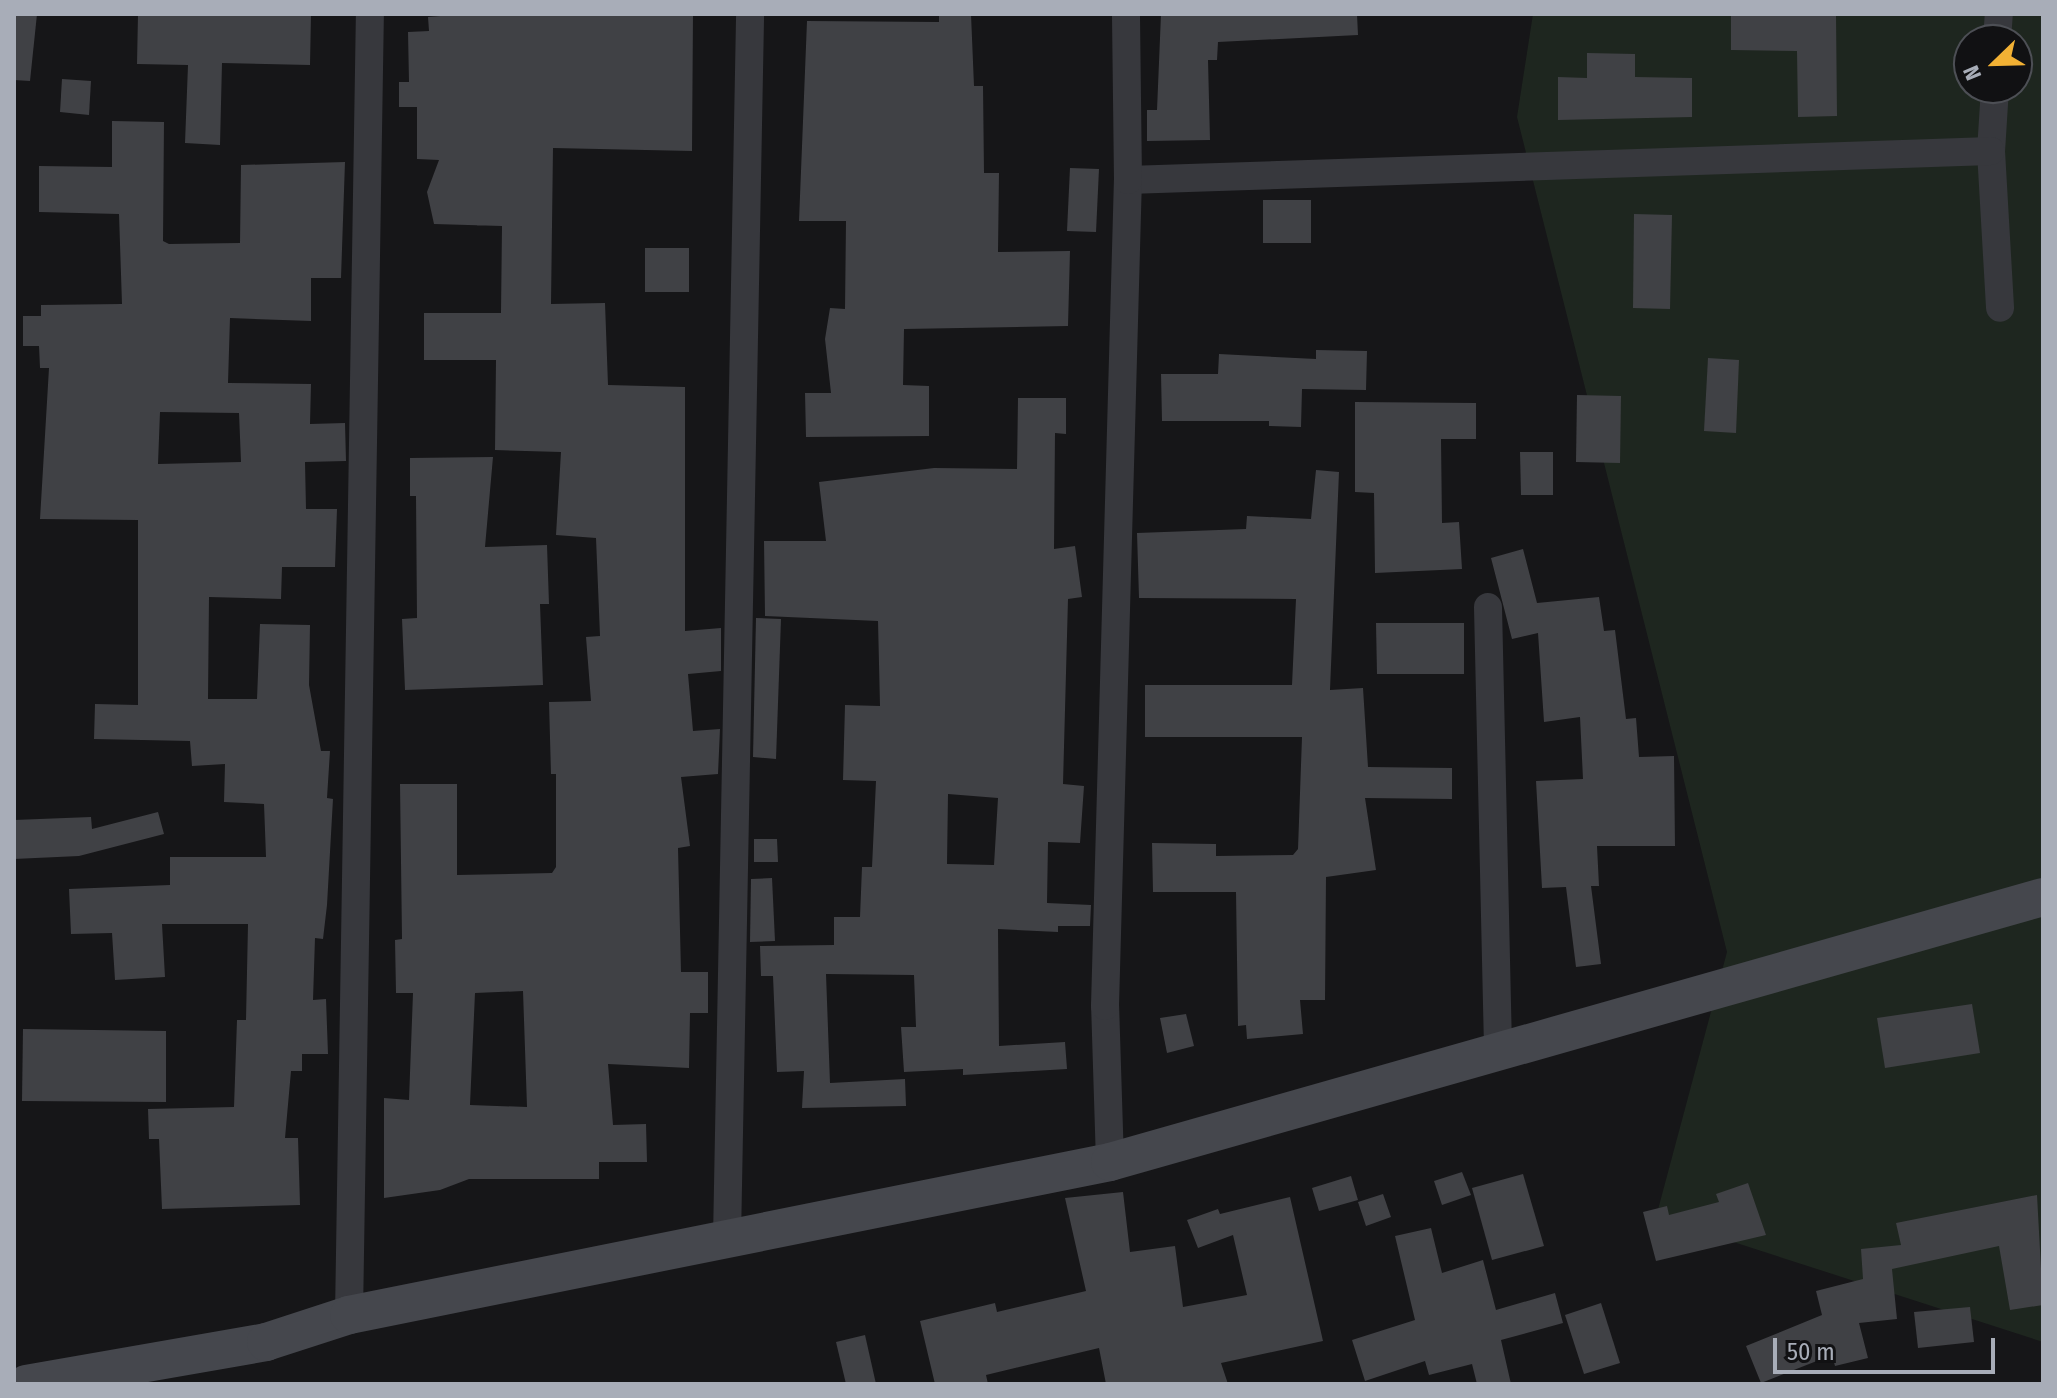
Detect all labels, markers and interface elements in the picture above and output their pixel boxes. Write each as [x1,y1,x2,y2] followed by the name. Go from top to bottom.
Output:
[1953,24,2033,104] north arrow
[1957,61,1987,84] text: N
[1777,1322,1999,1372] scale bar
[1787,1338,1835,1366] text: 50 m

